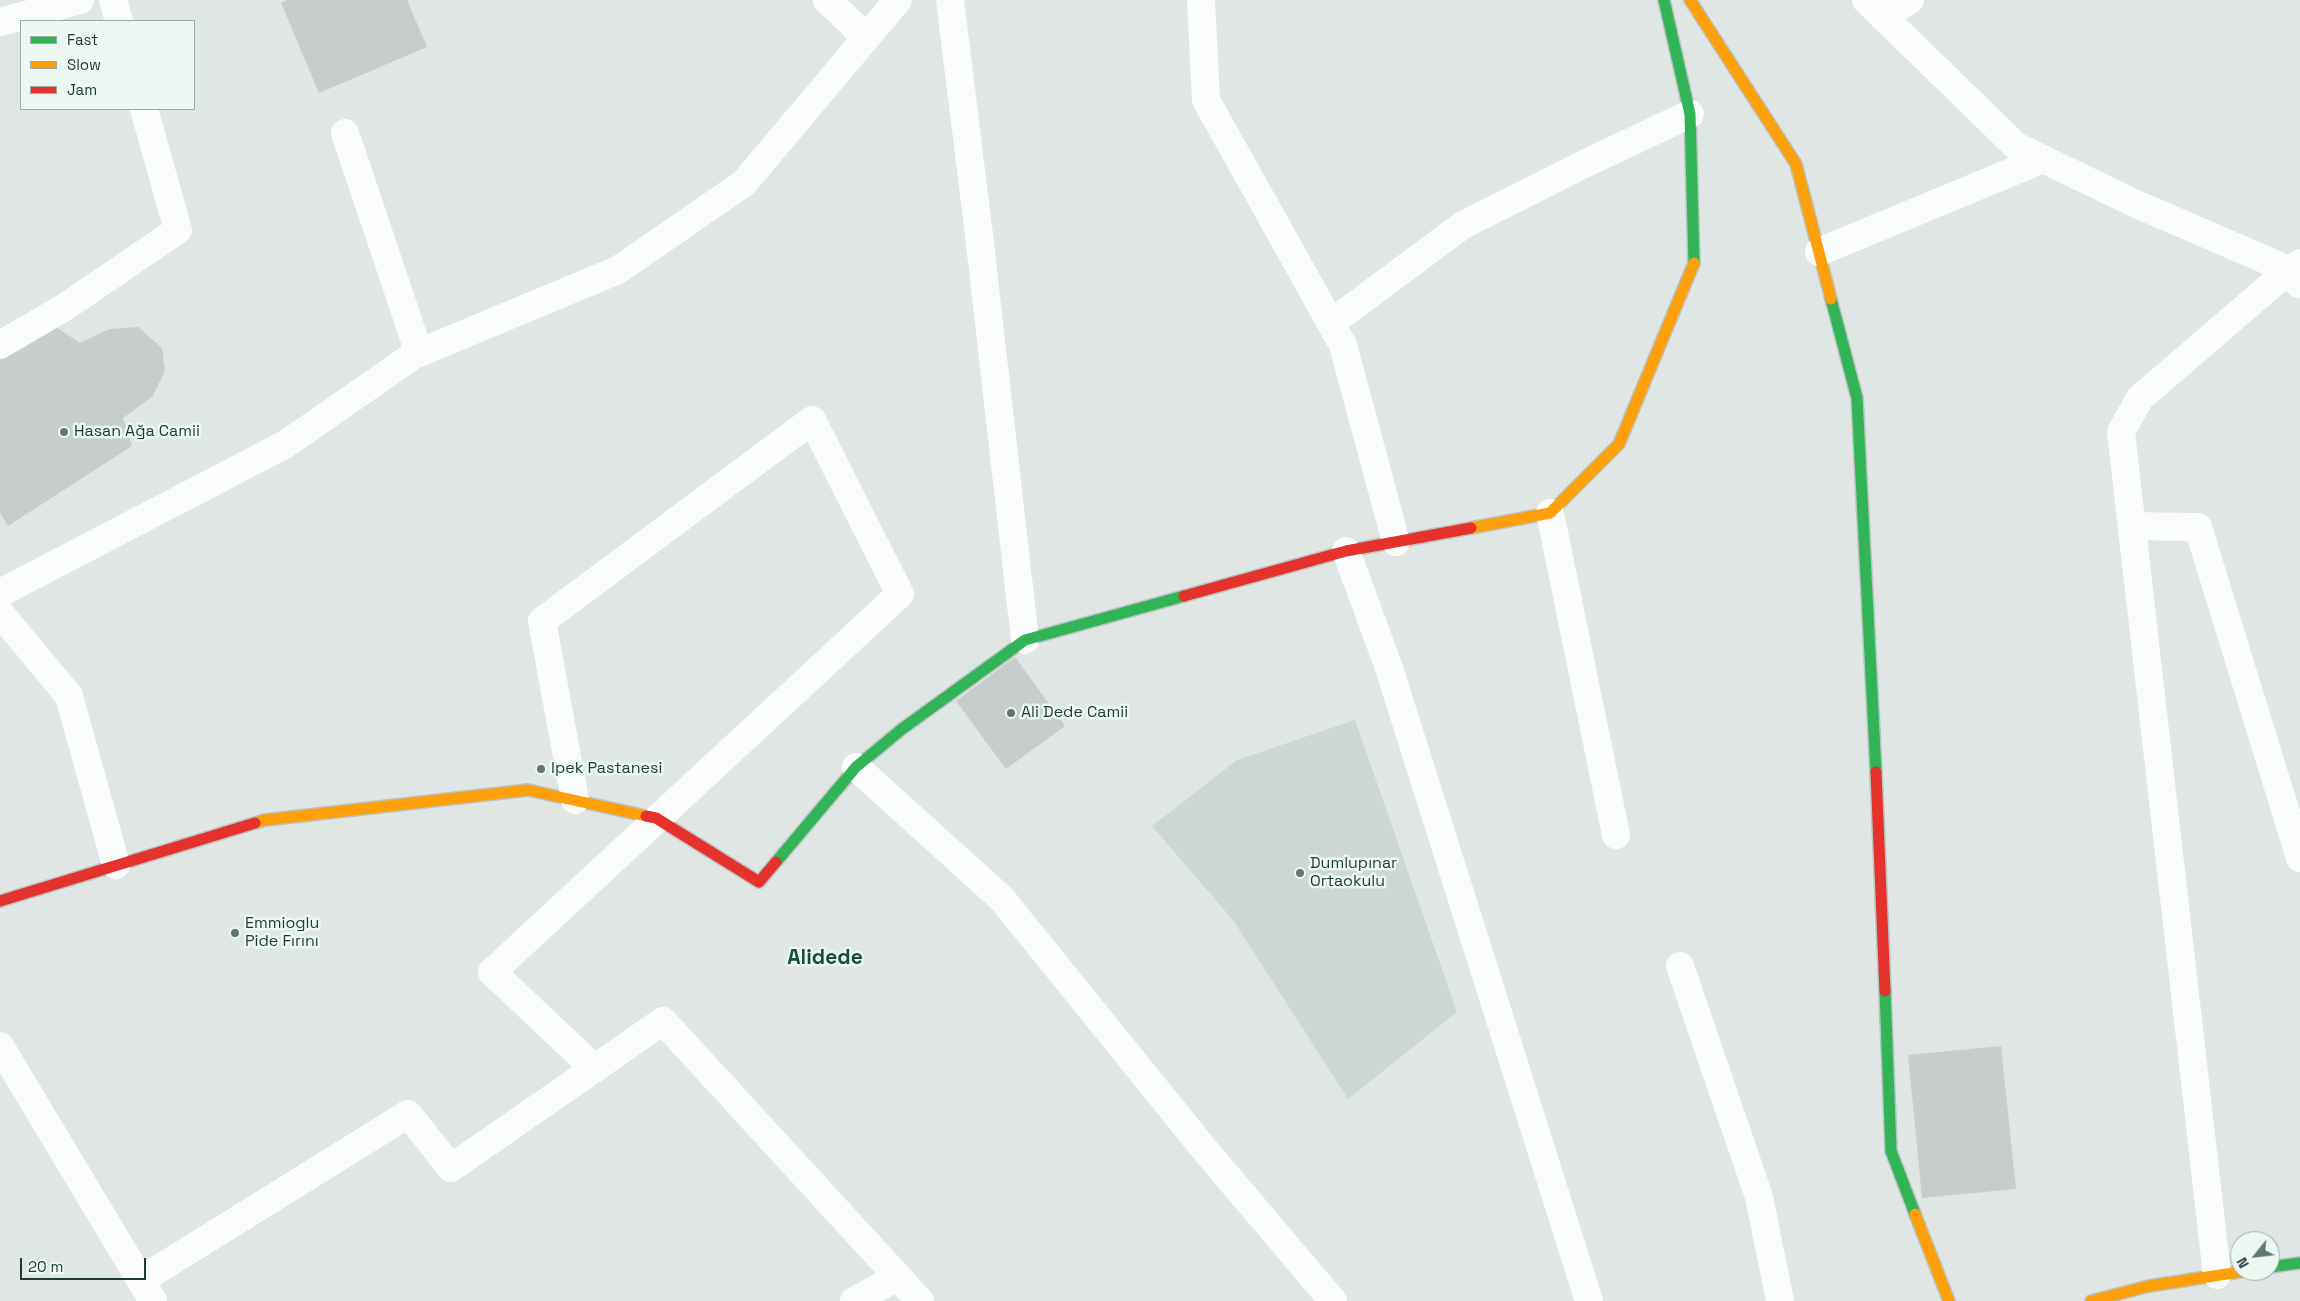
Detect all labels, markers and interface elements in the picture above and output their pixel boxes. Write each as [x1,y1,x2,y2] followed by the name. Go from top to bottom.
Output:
[20,20,195,110] legend
[67,30,98,49] text: Fast
[67,55,101,74] text: Slow
[67,80,97,99] text: Jam
[74,422,200,442] place label: Hasan Ağa Camii
[58,426,70,438] marker: Hasan Ağa Camii
[1021,703,1128,723] place label: Ali Dede Camii
[1005,707,1017,719] marker: Ali Dede Camii
[551,759,662,779] place label: Ipek Pastanesi
[535,763,547,775] marker: Ipek Pastanesi
[1310,854,1397,892] place label: Dumlupınar Ortaokulu
[1294,867,1306,879] marker: Dumlupınar Ortaokulu
[245,914,319,952] place label: Emmioglu Pide Fırını
[229,927,241,939] marker: Emmioglu Pide Fırını
[787,945,863,971] district label: Alidede
[2230,1231,2280,1281] north arrow
[22,1248,149,1280] scale bar
[2233,1254,2253,1271] text: N
[28,1257,63,1276] text: 20 m

